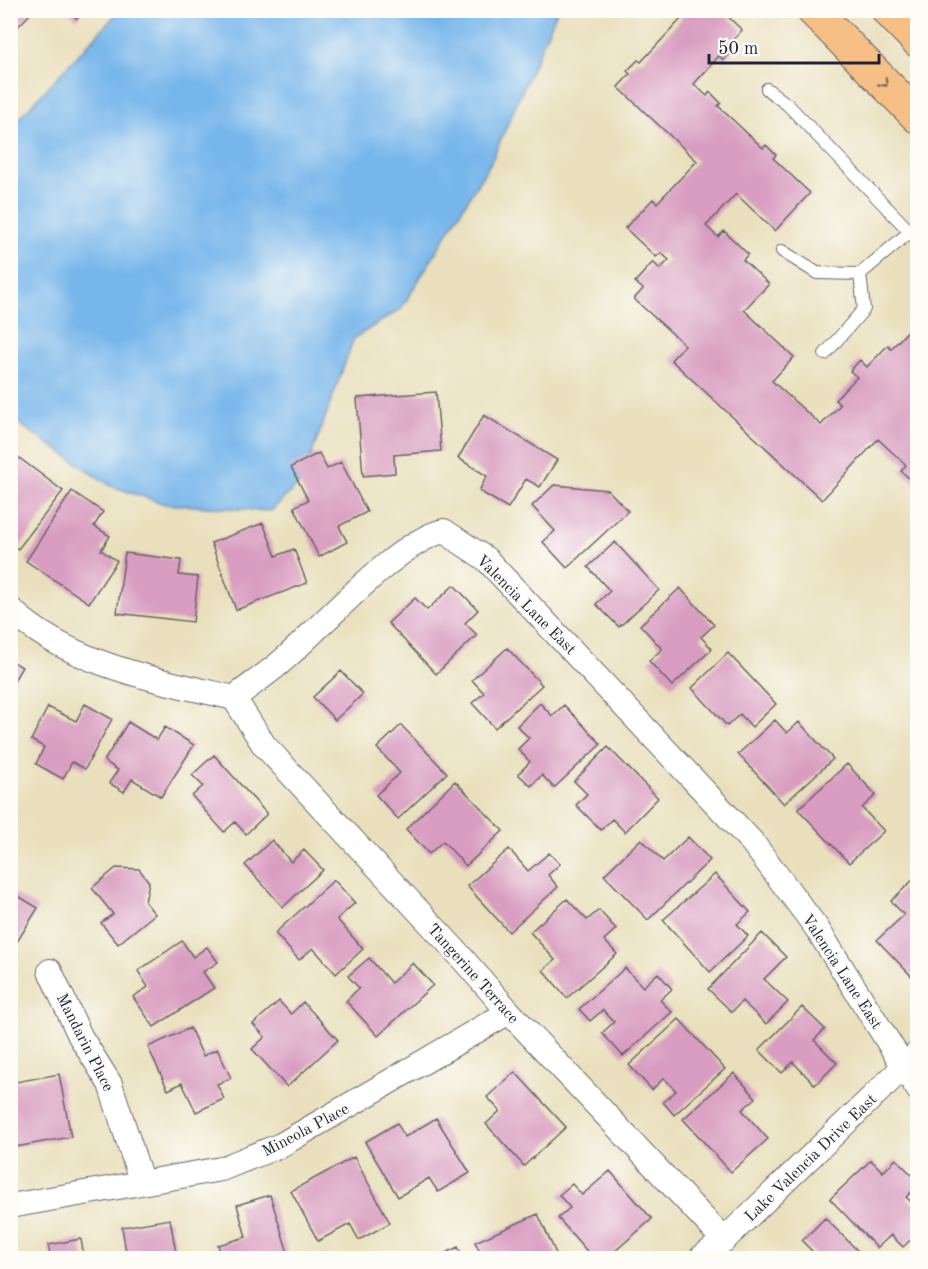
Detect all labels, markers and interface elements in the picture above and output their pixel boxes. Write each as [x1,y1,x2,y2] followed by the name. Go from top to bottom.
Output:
[709,27,878,65] scale bar
[718,40,758,58] text: 50 m
[876,75,887,86] one-way arrow
[473,553,579,659] street label: Valencia Lane East
[798,912,885,1033] street label: Valencia Lane East
[424,922,521,1027] street label: Tangerine Terrace
[53,991,116,1095] street label: Mandarin Place
[742,1091,881,1225] street label: Lake Valencia Drive East
[260,1101,352,1160] street label: Mineola Place

